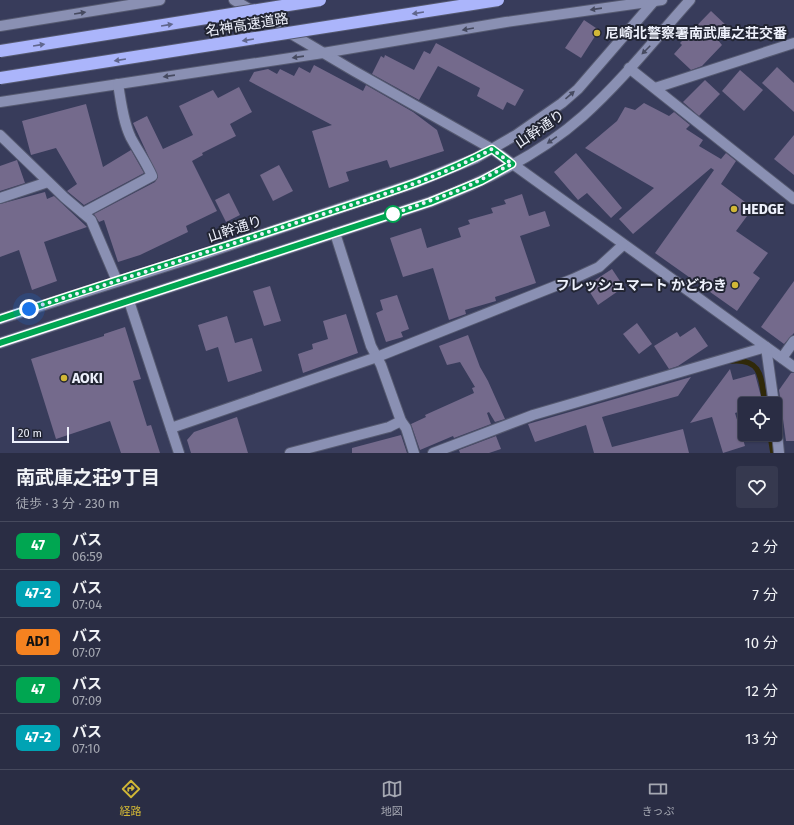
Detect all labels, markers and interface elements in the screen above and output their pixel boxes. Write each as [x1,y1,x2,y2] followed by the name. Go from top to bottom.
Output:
[590,6,602,12] one-way arrow
[74,10,86,16] one-way arrow
[204,10,290,40] street label: 名神高速道路
[412,10,424,16] one-way arrow
[161,21,173,27] one-way arrow
[605,25,787,42] place label: 尼崎北警察署南武庫之荘交番
[461,26,474,32] one-way arrow
[592,28,602,38] marker: 尼崎北警察署南武庫之荘交番
[242,37,254,43] one-way arrow
[32,42,45,48] one-way arrow
[641,45,651,55] one-way arrow
[292,54,304,60] one-way arrow
[114,57,126,63] one-way arrow
[163,73,175,79] one-way arrow
[565,91,575,100] one-way arrow
[512,106,568,152] street label: 山幹通り
[547,136,557,144] one-way arrow
[742,201,784,218] place label: HEDGE
[729,204,739,214] marker: HEDGE
[384,205,402,223] unlabelled marker
[206,212,264,246] street label: 山幹通り
[556,277,727,294] place label: フレッシュマート かどわき
[730,280,740,290] marker: フレッシュマート かどわき
[19,299,39,319] your location
[71,370,103,387] place label: AOKI
[59,373,69,383] marker: AOKI
[738,397,782,441] map controls
[738,397,782,441] button: locate
[12,425,69,444] scale bar
[18,427,42,440] text: 20 m
[16,466,160,489] text: 南武庫之荘9丁目
[736,466,778,508] button: heart
[16,496,120,511] text: 徒歩 · 3 分 · 230 m
[72,531,102,549] text: バス
[31,537,45,554] text: 47
[752,538,778,556] text: 2 分
[72,549,103,564] text: 06:59
[72,579,102,597] text: バス
[25,585,51,602] text: 47-2
[752,586,778,604] text: 7 分
[72,597,102,612] text: 07:04
[72,627,102,645] text: バス
[26,633,50,650] text: AD1
[744,634,778,652] text: 10 分
[72,645,101,660] text: 07:07
[72,675,102,693] text: バス
[31,681,45,698] text: 47
[745,682,778,700] text: 12 分
[72,693,102,708] text: 07:09
[72,723,102,741] text: バス
[25,729,51,746] text: 47-2
[745,730,778,748] text: 13 分
[72,741,100,756] text: 07:10
[120,778,142,818] tab: 経路
[381,778,403,818] tab: 地図
[642,778,674,818] tab: きっぷ

